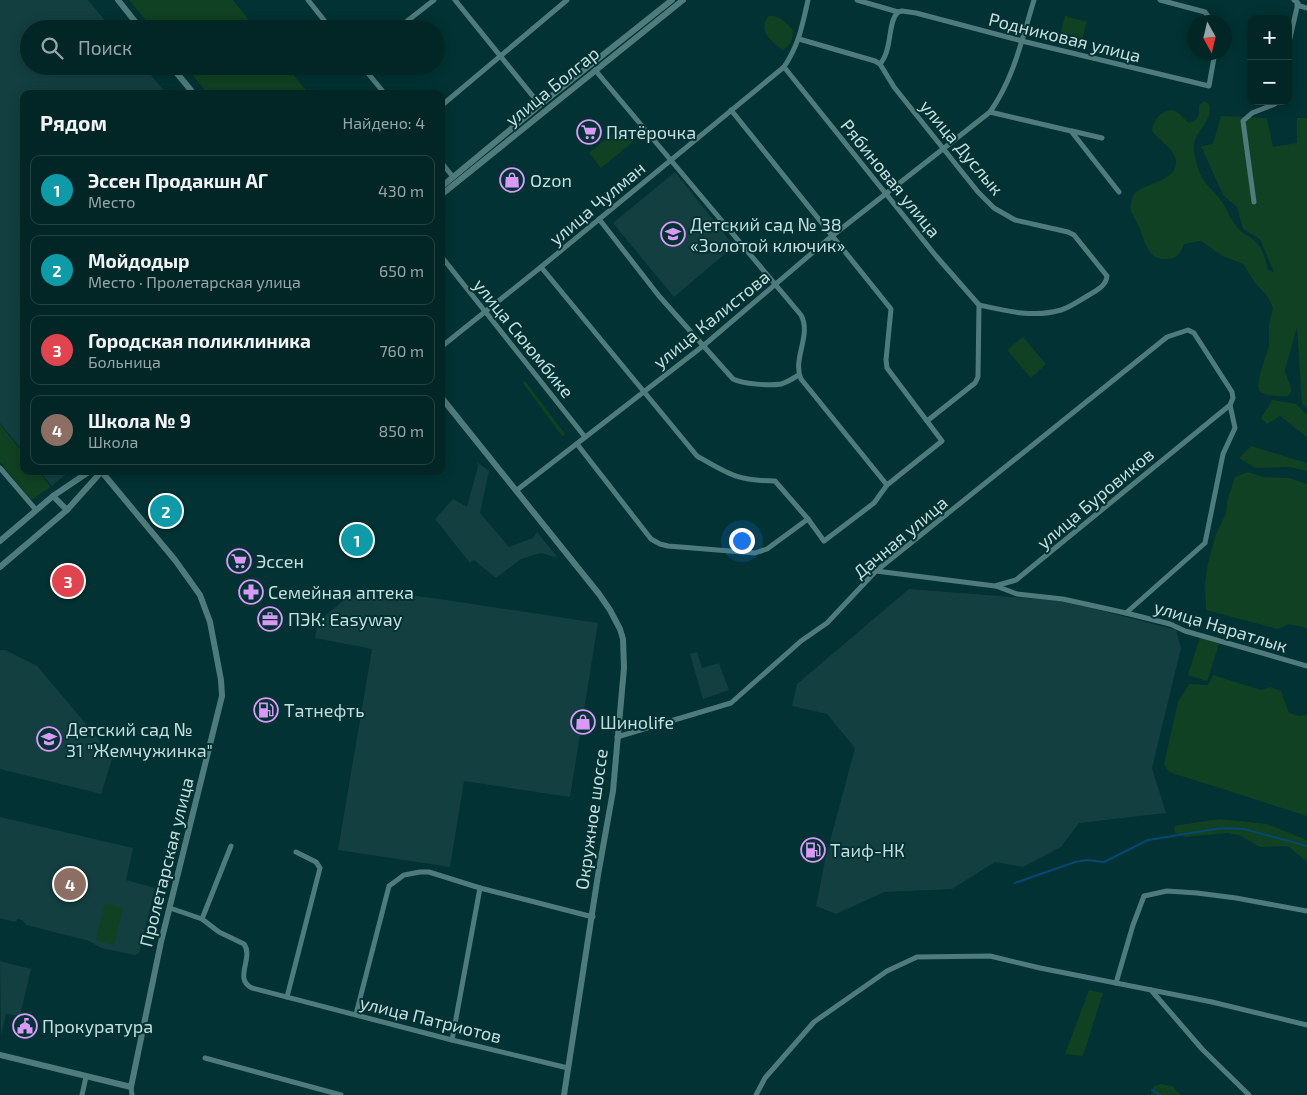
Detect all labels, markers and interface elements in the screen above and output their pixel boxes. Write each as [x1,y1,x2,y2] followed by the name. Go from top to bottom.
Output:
[987,7,1143,67] street label: Родниковая улица
[1187,15,1232,60] north arrow
[1247,15,1292,105] map controls
[1247,15,1292,60] button: +
[20,20,445,75] search box
[38,34,66,62] icon: search
[78,36,132,59] text: Поиск
[501,42,603,130] street label: улица Болгар
[1247,60,1292,105] button: −
[916,95,1008,199] street label: улица Дуслык
[40,110,107,135] text: Рядом
[342,113,425,132] text: Найдено: 4
[837,114,945,242] street label: Рябиновая улица
[576,119,602,145] supermarket icon: Пятёрочка
[606,121,696,143] place label: Пятёрочка
[545,156,649,250] street label: улица Чулман
[499,167,525,193] shop icon: Ozon
[88,169,268,192] text: Эссен Продакшн АГ
[530,169,572,191] place label: Ozon
[54,181,60,200] text: 1
[378,181,424,200] text: 430 m
[88,192,135,211] text: Место
[690,213,845,256] place label: Детский сад № 38 «Золотой ключик»
[660,221,686,247] school or university icon: Детский сад № 38 «Золотой ключик»
[88,249,190,272] text: Мойдодыр
[52,261,62,280] text: 2
[379,261,424,280] text: 650 m
[648,265,774,373] street label: улица Калистова
[88,272,301,291] text: Место · Пролетарская улица
[469,274,579,402] street label: улица Сююмбике
[88,329,311,352] text: Городская поликлиника
[52,341,62,360] text: 3
[379,341,424,360] text: 760 m
[88,352,161,371] text: Больница
[88,409,191,432] text: Школа № 9
[52,421,62,440] text: 4
[378,421,424,440] text: 850 m
[88,432,138,451] text: Школа
[1032,443,1158,553] street label: улица Буровиков
[848,491,952,583] street label: Дачная улица
[150,492,182,530] pin: 2
[341,521,373,559] pin: 1
[729,528,755,554] your location
[226,548,252,574] supermarket icon: Эссен
[256,550,304,572] place label: Эссен
[52,562,84,600] pin: 3
[238,579,264,605] pharmacy icon: Семейная аптека
[268,581,414,603] place label: Семейная аптека
[1152,595,1291,657] street label: улица Наратлык
[257,606,283,632] office icon: ПЭК: Easyway
[288,608,403,630] place label: ПЭК: Easyway
[253,697,279,723] fuel station icon: Татнефть
[284,699,364,721] place label: Татнефть
[570,709,596,735] shop icon: Шиноlife
[600,711,674,733] place label: Шиноlife
[66,718,213,761] place label: Детский сад № 31 "Жемчужинка"
[36,726,62,752] school or university icon: Детский сад № 31 "Жемчужинка"
[570,747,612,891] street label: Окружное шоссе
[134,775,198,949] street label: Пролетарская улица
[800,837,826,863] fuel station icon: Таиф-НК
[830,839,905,861] place label: Таиф-НК
[54,865,86,903] pin: 4
[358,991,504,1047] street label: улица Патриотов
[12,1013,38,1039] public building icon: Прокуратура
[42,1015,153,1037] place label: Прокуратура

